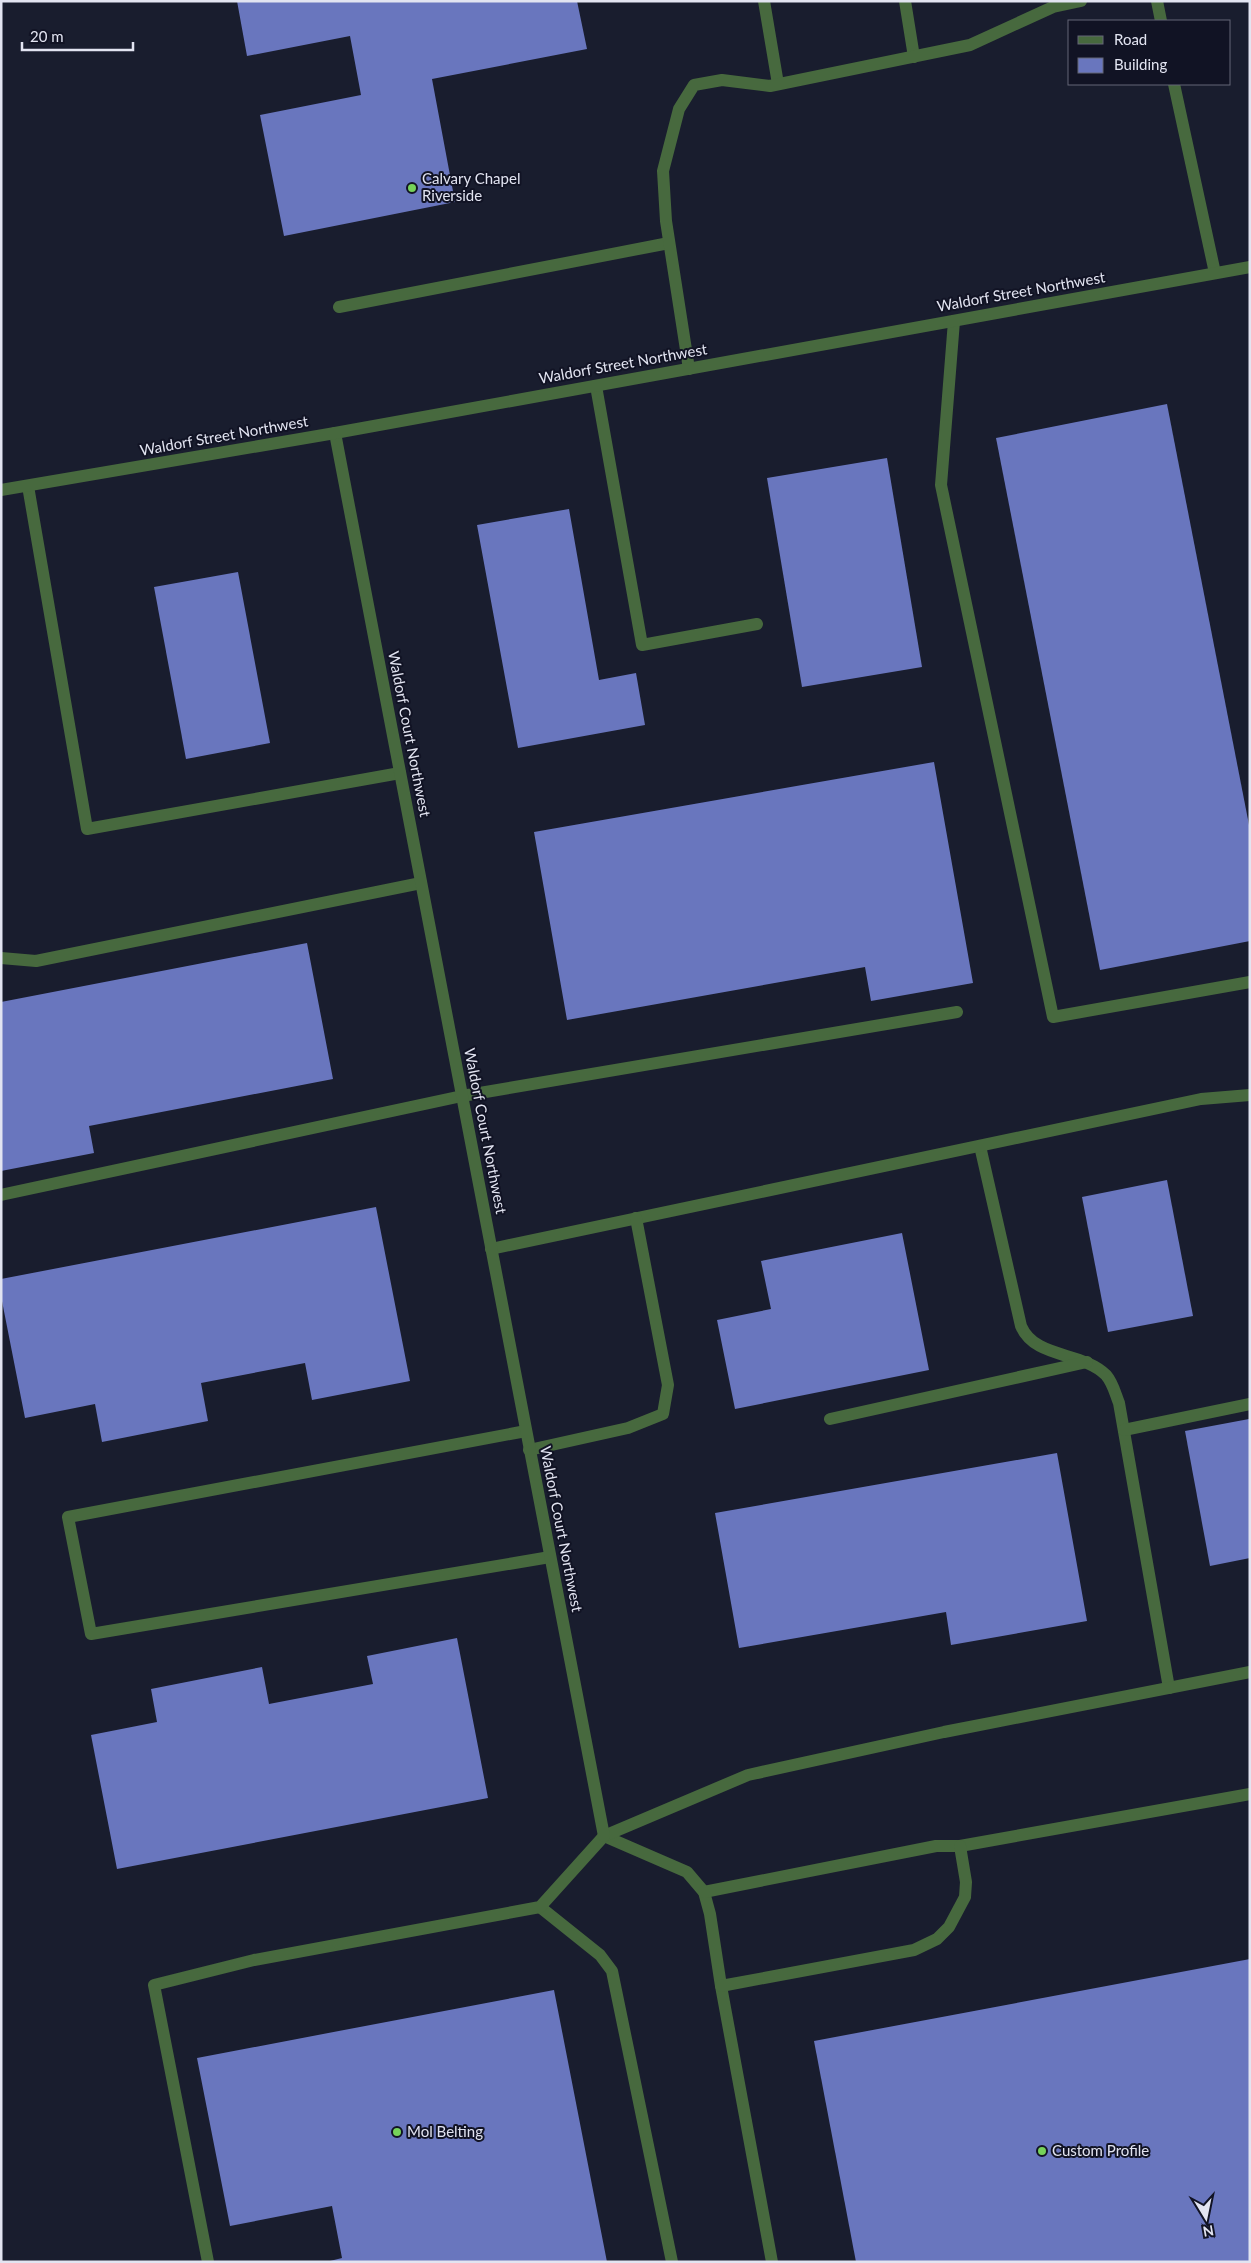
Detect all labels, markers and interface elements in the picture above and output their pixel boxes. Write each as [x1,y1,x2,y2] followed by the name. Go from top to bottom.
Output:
[22,20,134,52] scale bar
[1068,20,1231,85] legend
[30,27,64,45] text: 20 m
[1114,30,1147,48] text: Road
[1114,55,1167,73] text: Building
[422,169,520,204] place label: Calvary Chapel Riverside
[406,182,418,194] marker: Calvary Chapel Riverside
[935,267,1107,315] street label: Waldorf Street Northwest
[537,339,709,387] street label: Waldorf Street Northwest
[138,411,310,459] street label: Waldorf Street Northwest
[385,649,435,819] street label: Waldorf Court Northwest
[461,1046,511,1216] street label: Waldorf Court Northwest
[537,1444,587,1614] street label: Waldorf Court Northwest
[407,2122,483,2140] place label: Mol Belting
[391,2126,403,2138] marker: Mol Belting
[1052,2141,1149,2159] place label: Custom Profile
[1036,2145,1048,2157] marker: Custom Profile
[1181,2193,1231,2243] north arrow
[1202,2222,1215,2241] text: N

